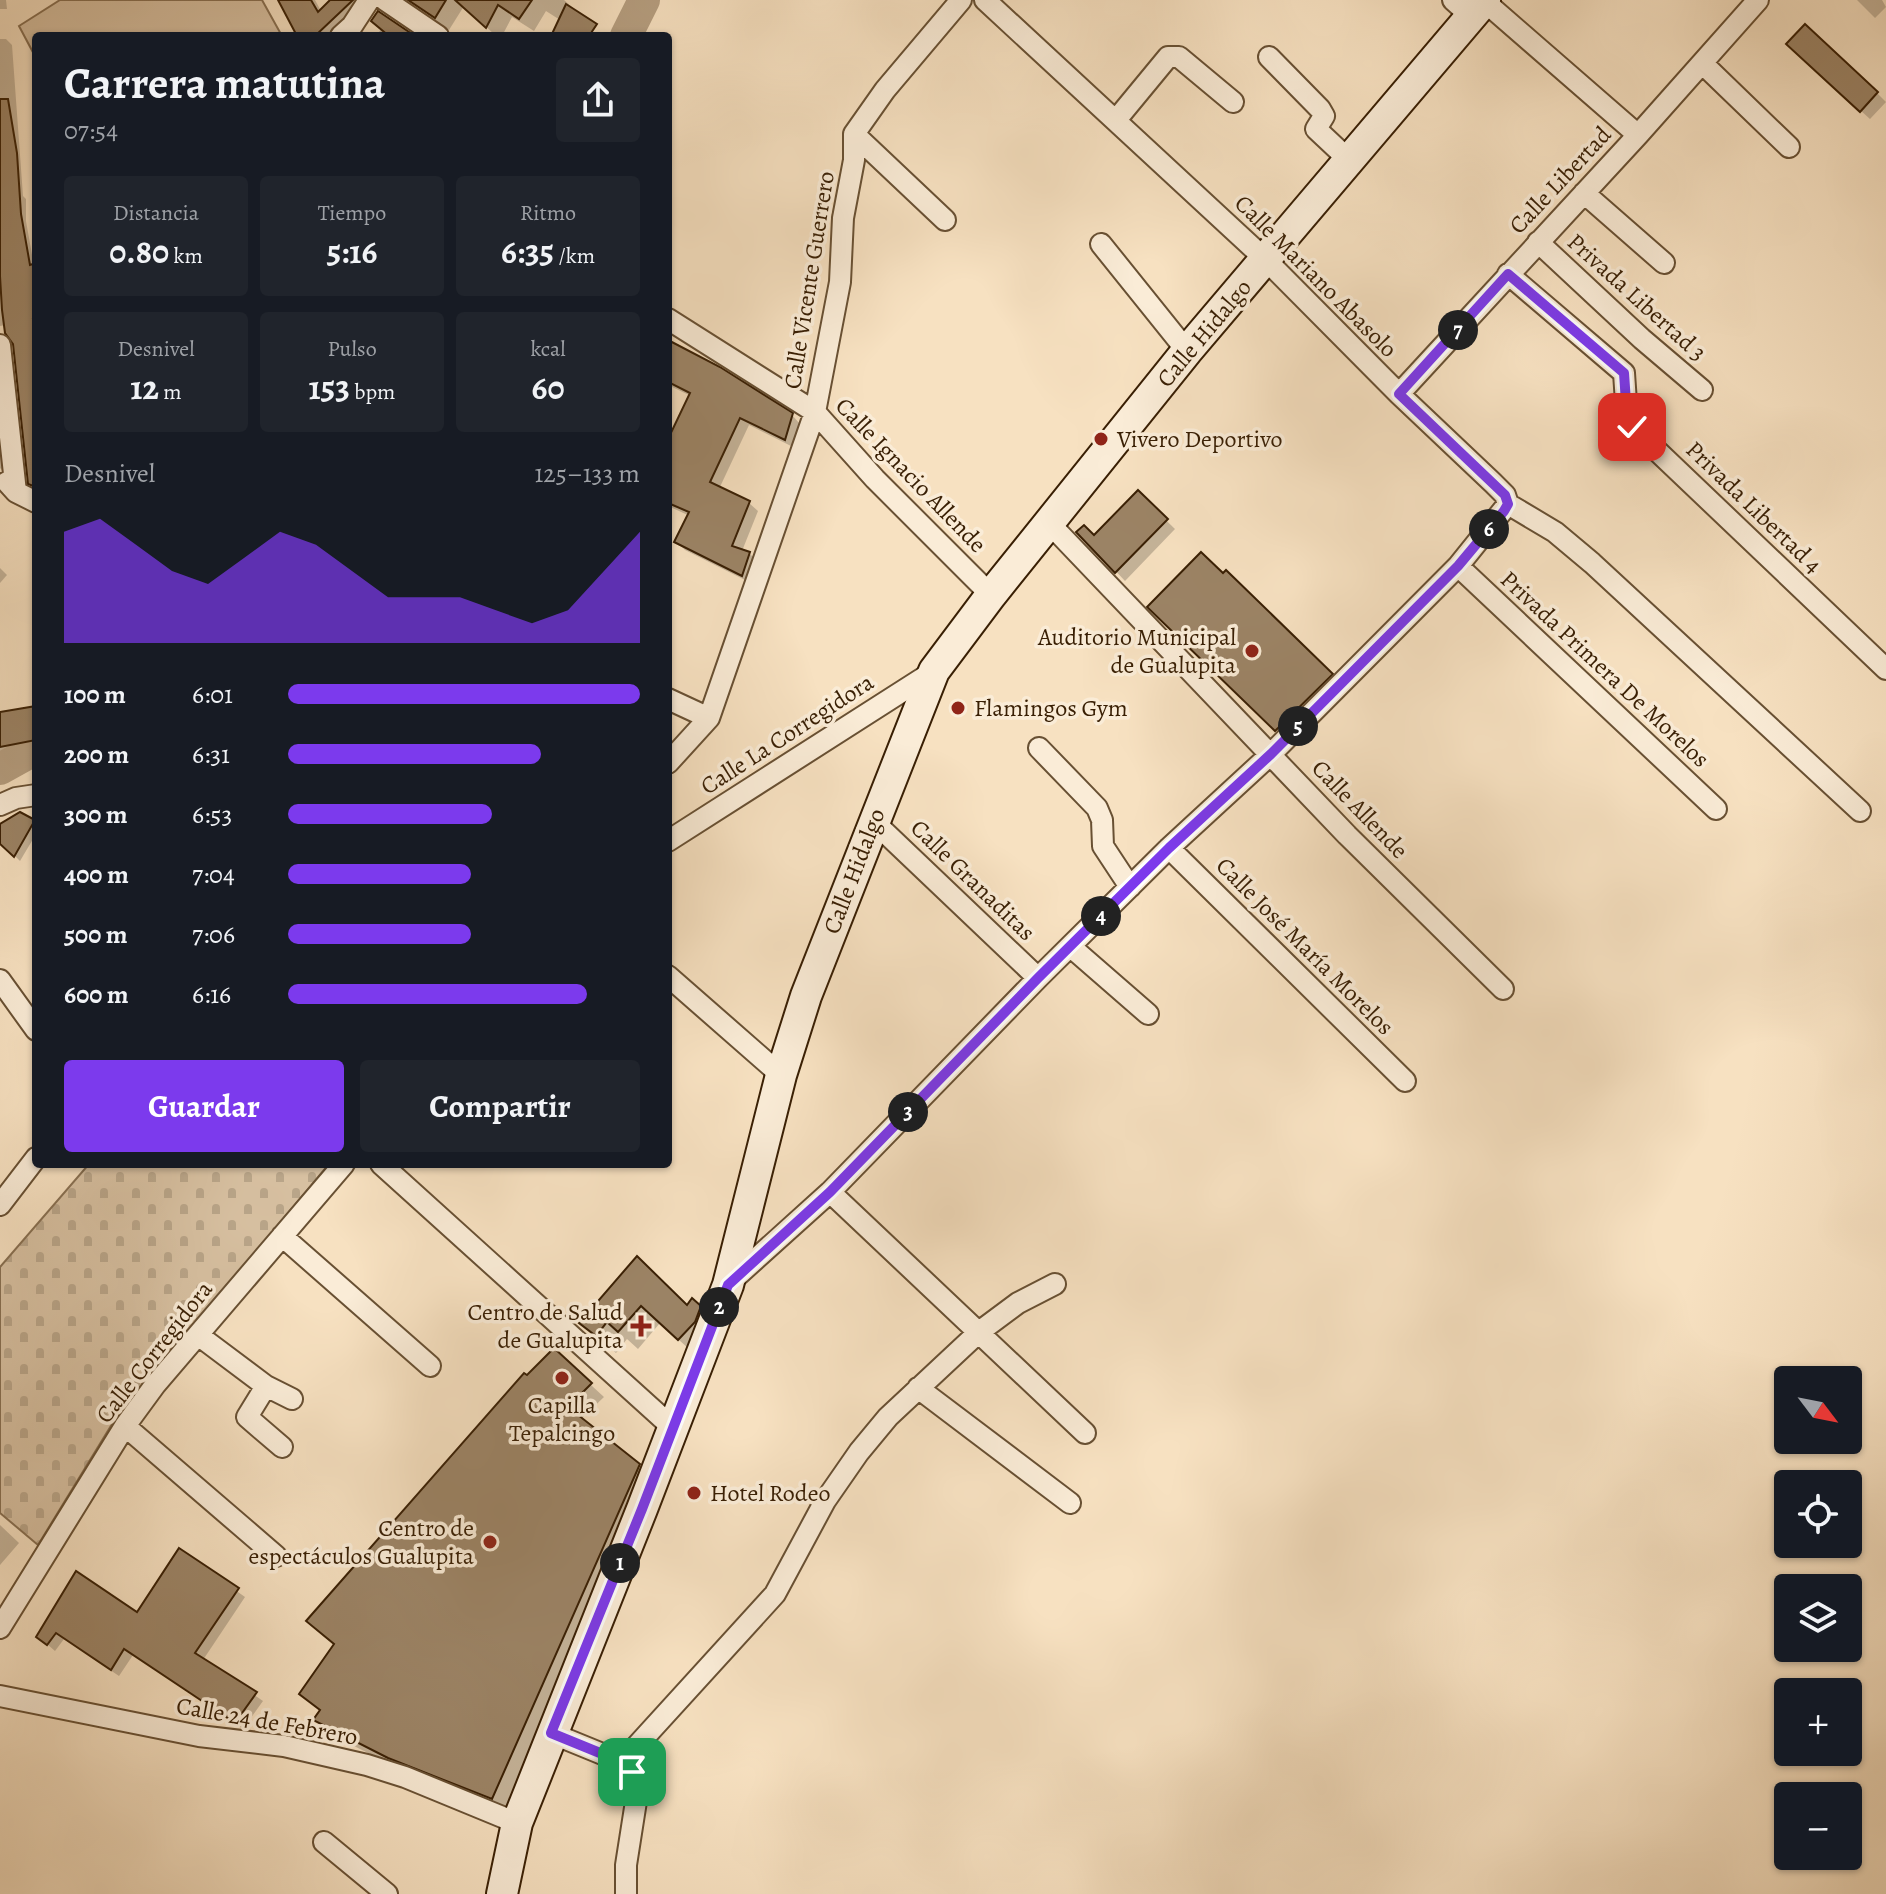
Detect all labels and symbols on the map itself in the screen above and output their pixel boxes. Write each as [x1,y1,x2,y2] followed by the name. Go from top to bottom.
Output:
[1502,119,1618,241] street label: Calle Libertad
[776,169,842,391] street label: Calle Vicente Guerrero
[1228,188,1404,364] street label: Calle Mariano Abasolo
[1561,226,1713,368] street label: Privada Libertad 3
[1149,272,1259,394] street label: Calle Hidalgo
[1438,310,1478,350] pin: 7
[828,390,994,560] street label: Calle Ignacio Allende
[1598,393,1666,461] pin
[1116,423,1283,455] place label: Vivero Deportivo
[1092,430,1110,448] marker: Vivero Deportivo
[1679,434,1829,580] street label: Privada Libertad 4
[1469,509,1509,549] pin: 6
[1493,563,1717,775] street label: Privada Primera De Morelos
[1037,621,1237,681] place label: Auditorio Municipal de Gualupita
[1243,642,1261,660] marker: Auditorio Municipal de Gualupita
[694,666,880,802] street label: Calle La Corregidora
[974,692,1128,724] place label: Flamingos Gym
[949,699,967,717] marker: Flamingos Gym
[1278,706,1318,746] pin: 5
[1305,752,1415,866] street label: Calle Allende
[815,804,893,938] street label: Calle Hidalgo
[904,812,1042,948] street label: Calle Granaditas
[1209,850,1401,1042] street label: Calle José María Morelos
[1081,896,1121,936] pin: 4
[888,1092,928,1132] pin: 3
[88,1274,220,1430] street label: Calle Corregidora
[699,1287,739,1327] pin: 2
[467,1296,624,1356] place label: Centro de Salud de Gualupita
[630,1315,652,1337] marker: Centro de Salud de Gualupita
[1774,1366,1862,1454] north arrow
[553,1369,571,1387] marker: Capilla Tepalcingo
[509,1389,615,1449] place label: Capilla Tepalcingo
[710,1477,830,1509] place label: Hotel Rodeo
[685,1484,703,1502] marker: Hotel Rodeo
[248,1512,475,1572] place label: Centro de espectáculos Gualupita
[481,1533,499,1551] marker: Centro de espectáculos Gualupita
[600,1543,640,1583] pin: 1
[174,1689,360,1753] street label: Calle 24 de Febrero
[598,1738,666,1806] pin

